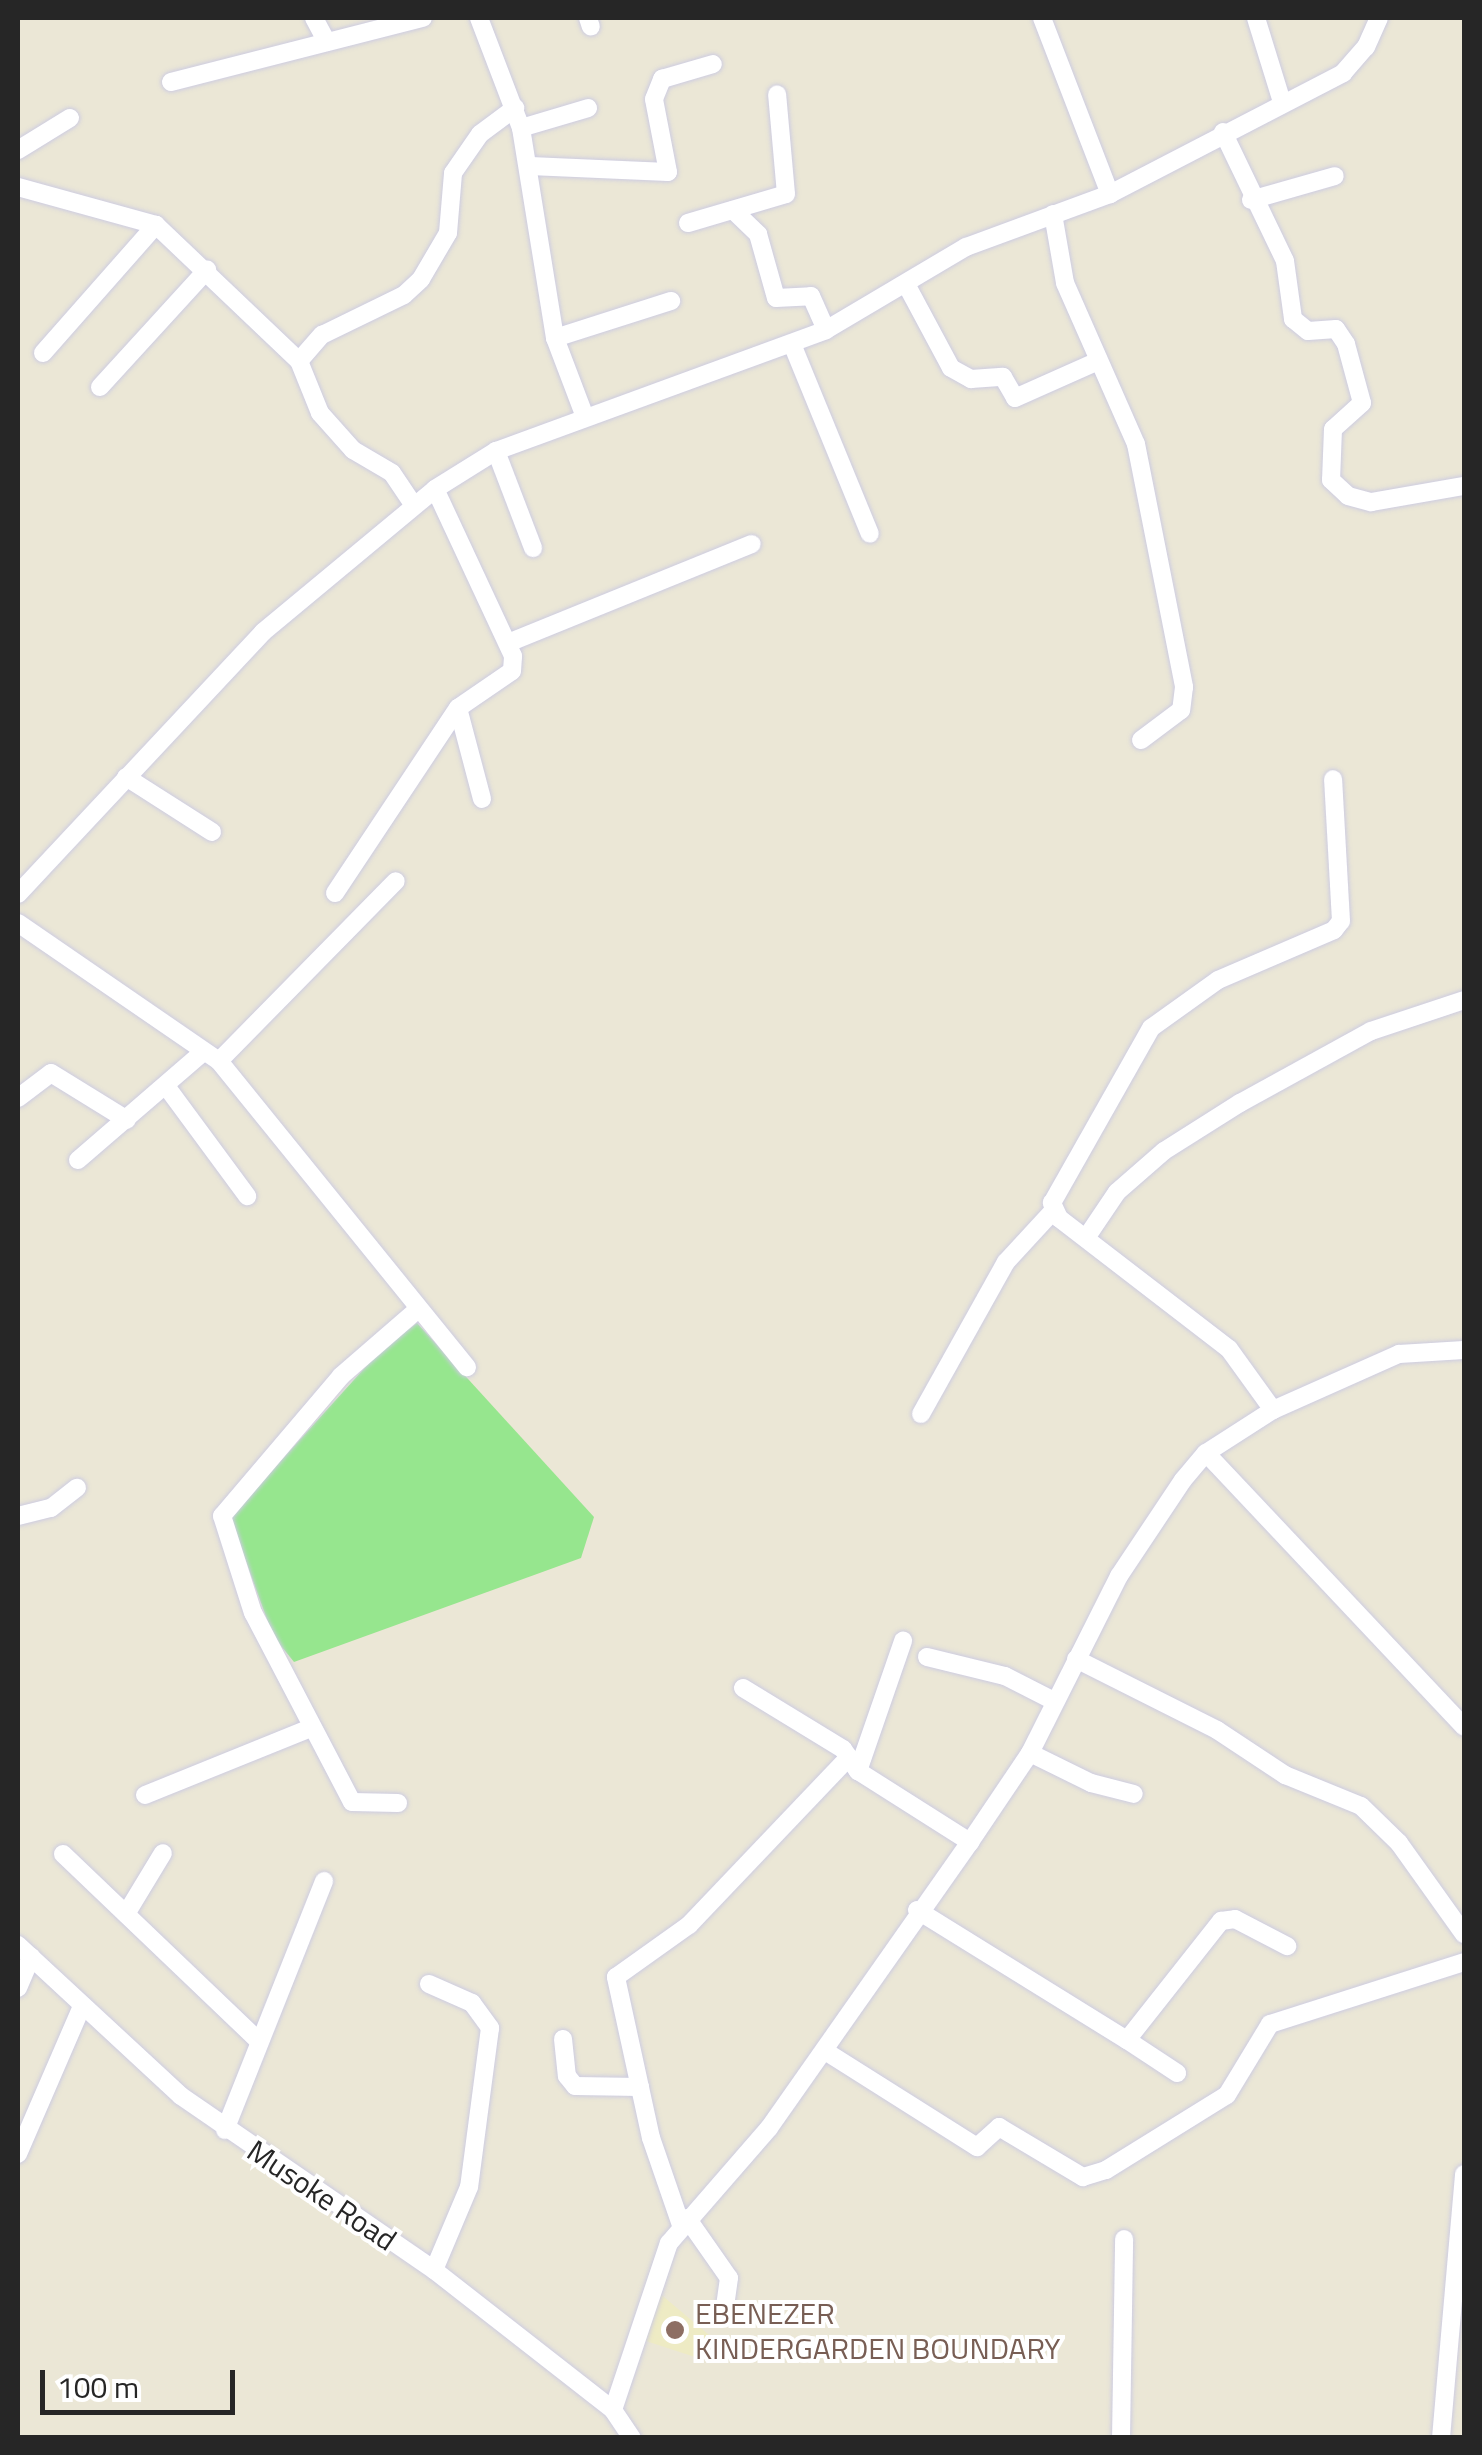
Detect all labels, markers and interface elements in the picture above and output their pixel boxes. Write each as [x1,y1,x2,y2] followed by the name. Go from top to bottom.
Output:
[241,2132,403,2258] street label: Musoke Road
[695,2295,1060,2366] place label: EBENEZER KINDERGARDEN BOUNDARY
[664,2319,686,2341] marker: EBENEZER KINDERGARDEN BOUNDARY
[45,2350,240,2412] scale bar
[57,2364,139,2410] text: 100 m

